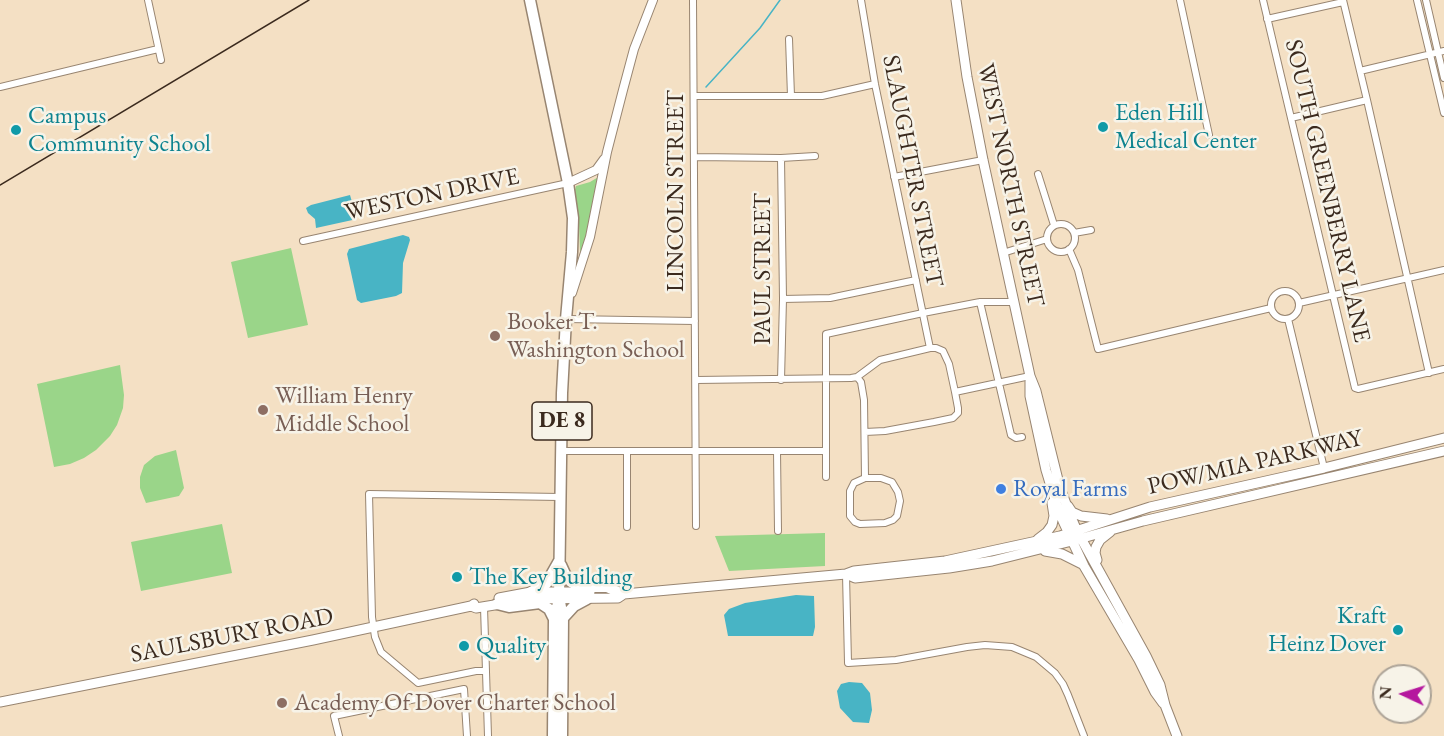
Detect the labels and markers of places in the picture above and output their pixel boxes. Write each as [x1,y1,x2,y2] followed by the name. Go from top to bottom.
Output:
[1115,99,1257,155] place label: Eden Hill Medical Center
[28,102,211,158] place label: Campus Community School
[1096,120,1110,134] marker: Eden Hill Medical Center
[9,123,23,137] marker: Campus Community School
[507,308,685,364] place label: Booker T. Washington School
[488,329,502,343] marker: Booker T. Washington School
[275,382,413,438] place label: William Henry Middle School
[256,403,270,417] marker: William Henry Middle School
[1013,475,1127,503] place label: Royal Farms
[994,482,1008,496] marker: Royal Farms
[469,563,632,591] place label: The Key Building
[450,570,464,584] marker: The Key Building
[1268,602,1386,658] place label: Kraft Heinz Dover
[1391,623,1405,637] marker: Kraft Heinz Dover
[476,632,546,660] place label: Quality
[457,639,471,653] marker: Quality
[294,689,616,717] place label: Academy Of Dover Charter School
[275,696,289,710] marker: Academy Of Dover Charter School

